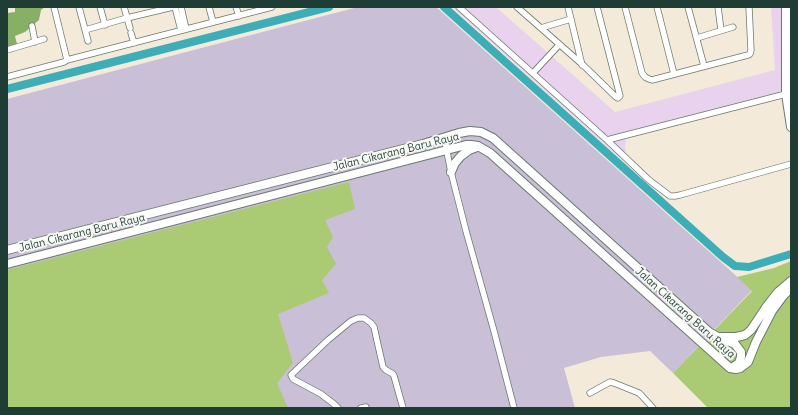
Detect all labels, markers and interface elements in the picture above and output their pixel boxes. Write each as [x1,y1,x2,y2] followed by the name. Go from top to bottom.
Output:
[332,130,460,174] street label: Jalan Cikarang Baru Raya
[18,211,146,255] street label: Jalan Cikarang Baru Raya
[632,265,738,361] street label: Jalan Cikarang Baru Raya

